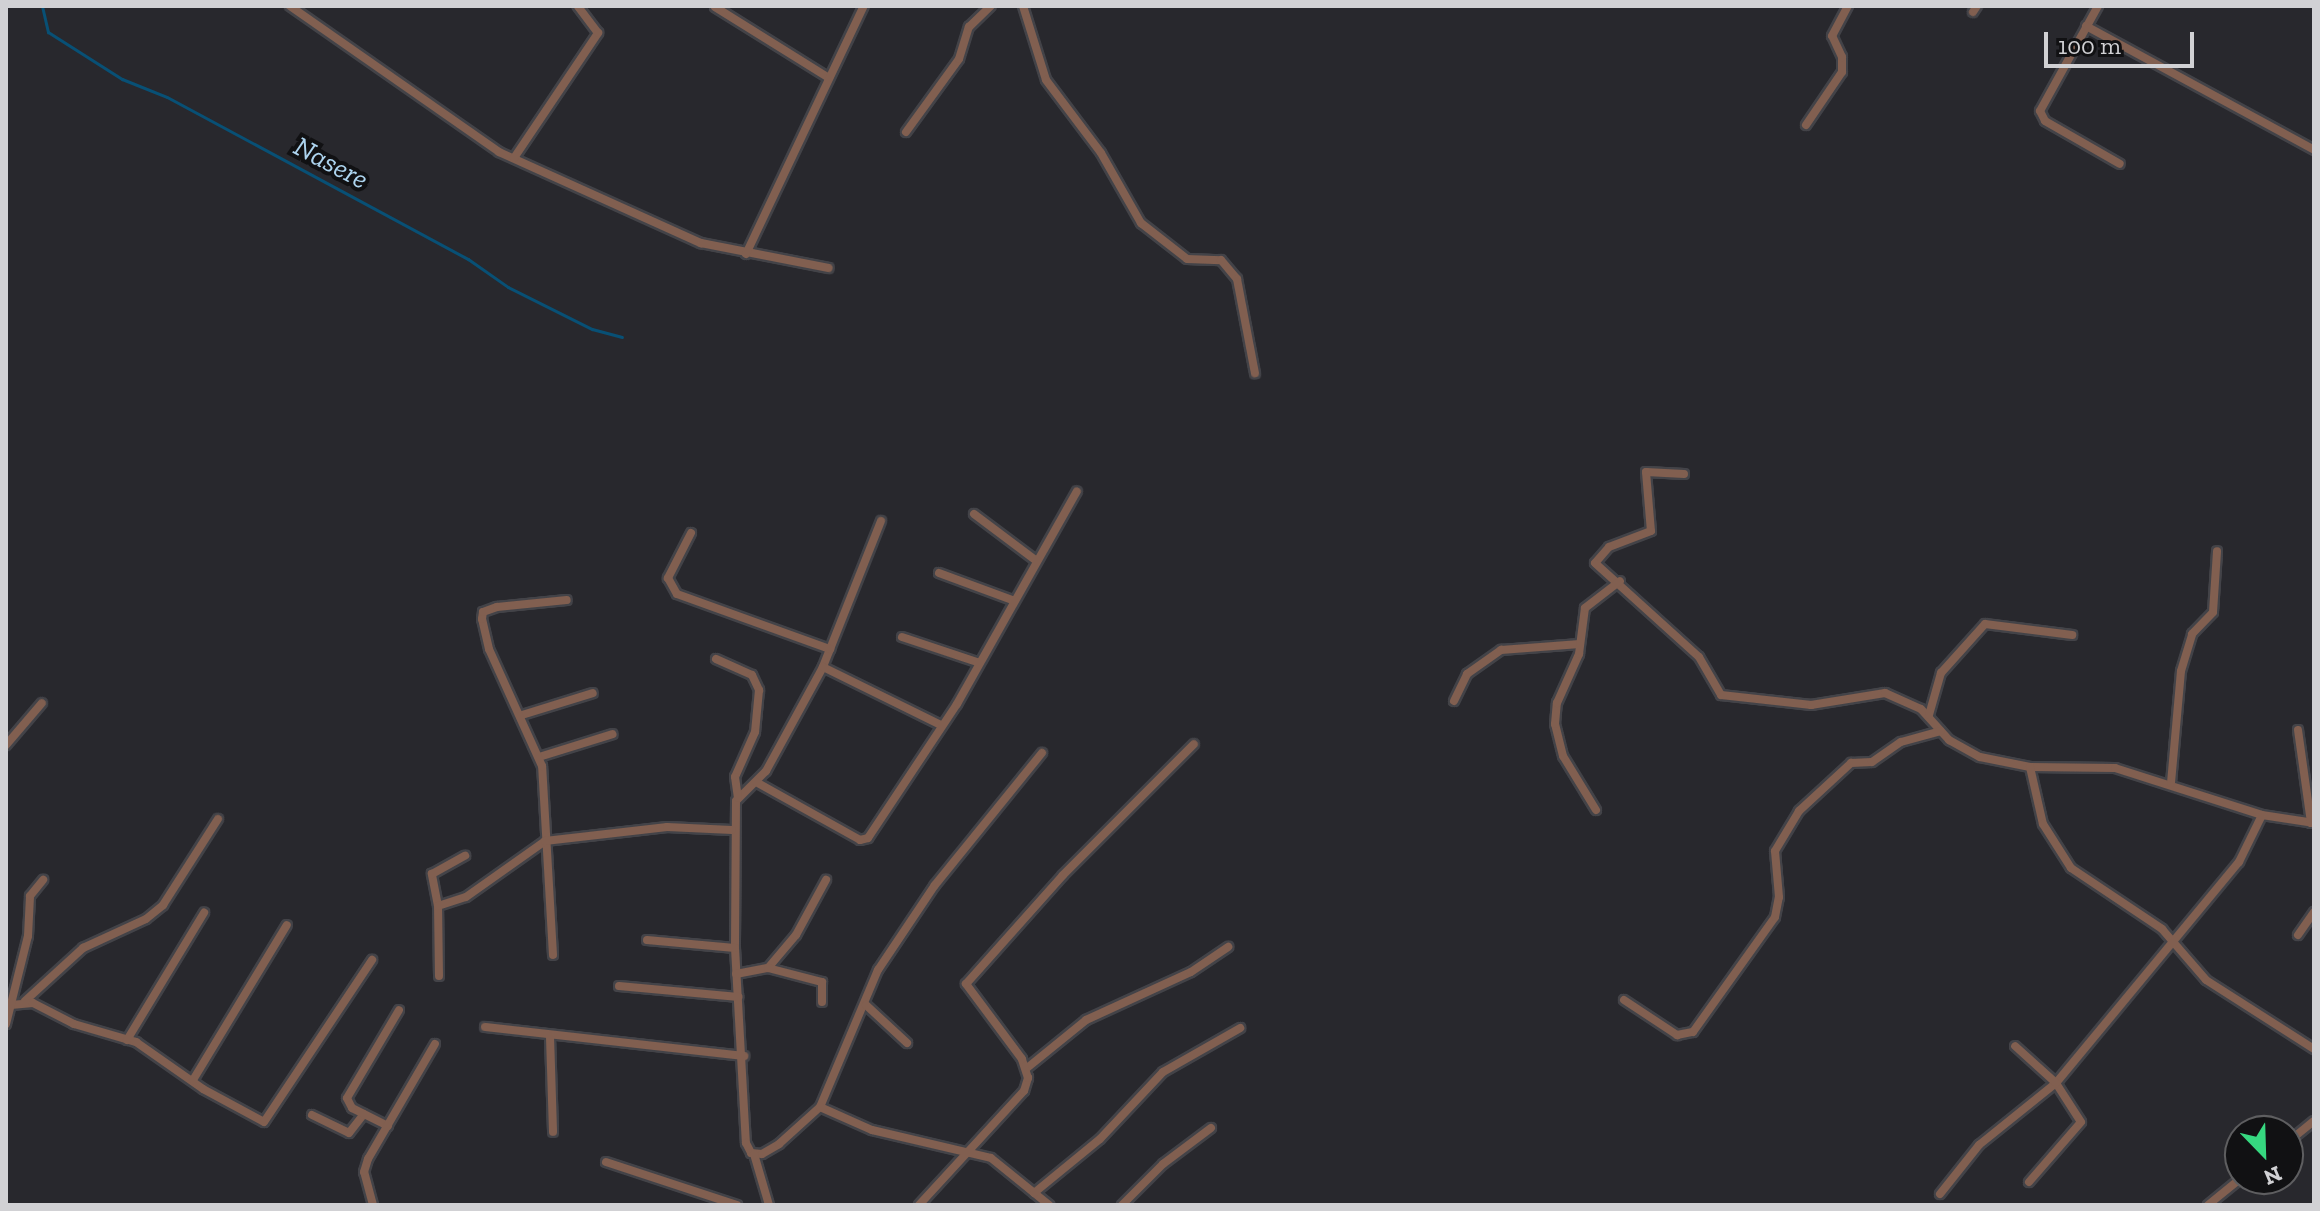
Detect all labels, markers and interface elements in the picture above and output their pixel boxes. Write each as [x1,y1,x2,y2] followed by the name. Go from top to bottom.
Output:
[2048,16,2198,66] scale bar
[2058,31,2121,60] text: 100 m
[288,130,374,196] water label: Nasere
[2224,1115,2304,1195] north arrow
[2260,1160,2286,1191] text: N

